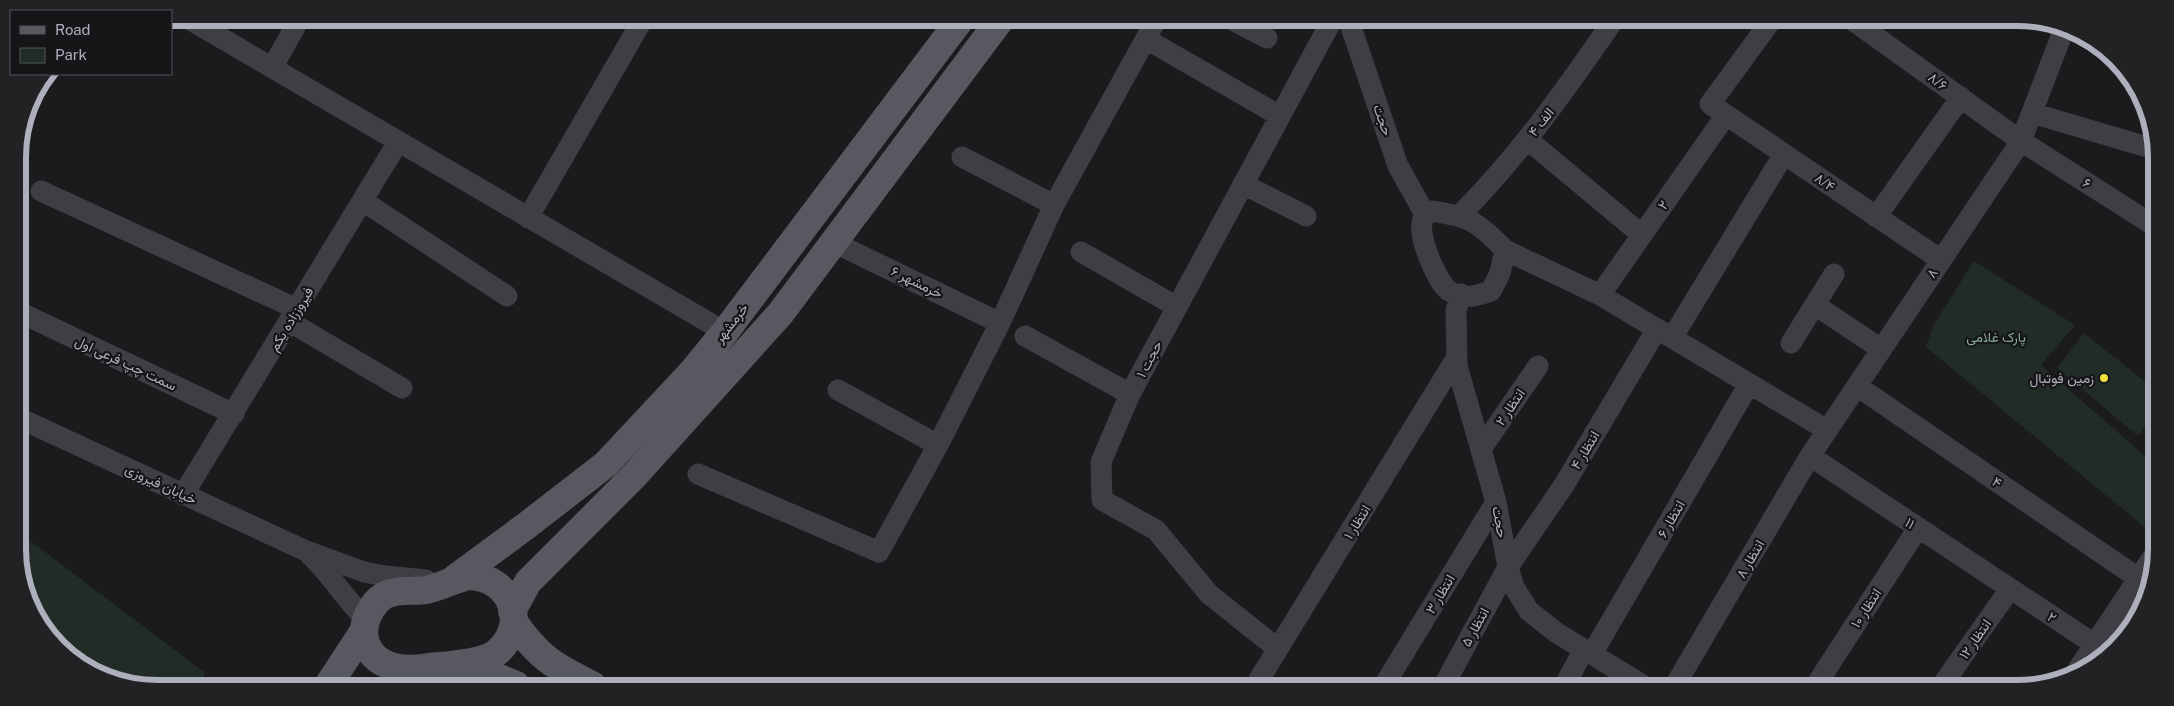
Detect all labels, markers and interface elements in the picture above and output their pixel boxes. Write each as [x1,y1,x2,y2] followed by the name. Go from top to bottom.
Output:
[10,10,172,75] legend
[55,21,91,38] text: Road
[55,46,87,63] text: Park
[1925,69,1951,93] street label: ۸/۶
[1369,102,1396,138] street label: حجت
[1525,105,1557,139] street label: ۴ الف
[1812,169,1838,195] street label: ۸/۴
[2080,174,2094,192] street label: ۶
[1654,197,1672,213] street label: ۲
[888,263,945,302] street label: خرمشهر ۶
[1923,265,1941,281] street label: ۸
[266,284,317,355] street label: فیروززاده یکم
[710,300,752,347] street label: خرمشهر
[1966,329,2026,347] park label: پارک غلامی
[72,332,179,395] street label: سمت چپ فرعی اول
[1133,338,1166,381] street label: حجت ۱
[2029,370,2094,388] place label: زمین فوتبال
[2098,372,2110,384] marker: زمین فوتبال
[1492,386,1529,429] street label: انتظار ۲
[1567,428,1603,472] street label: انتظار ۴
[122,461,199,508] street label: خیابان فیروزی
[1989,473,2005,491] street label: ۴
[1654,498,1689,541] street label: انتظار ۶
[1340,502,1375,543] street label: انتظار ۱
[1488,505,1511,539] street label: حجت
[1902,514,1918,532] street label: ۱۱
[1733,537,1768,582] street label: انتظار ۸
[1422,572,1459,617] street label: انتظار ۳
[1847,585,1885,631] street label: انتظار ۱۰
[1458,605,1493,650] street label: انتظار ۵
[2045,608,2059,626] street label: ۲
[1956,616,1995,663] street label: انتظار ۱۲

